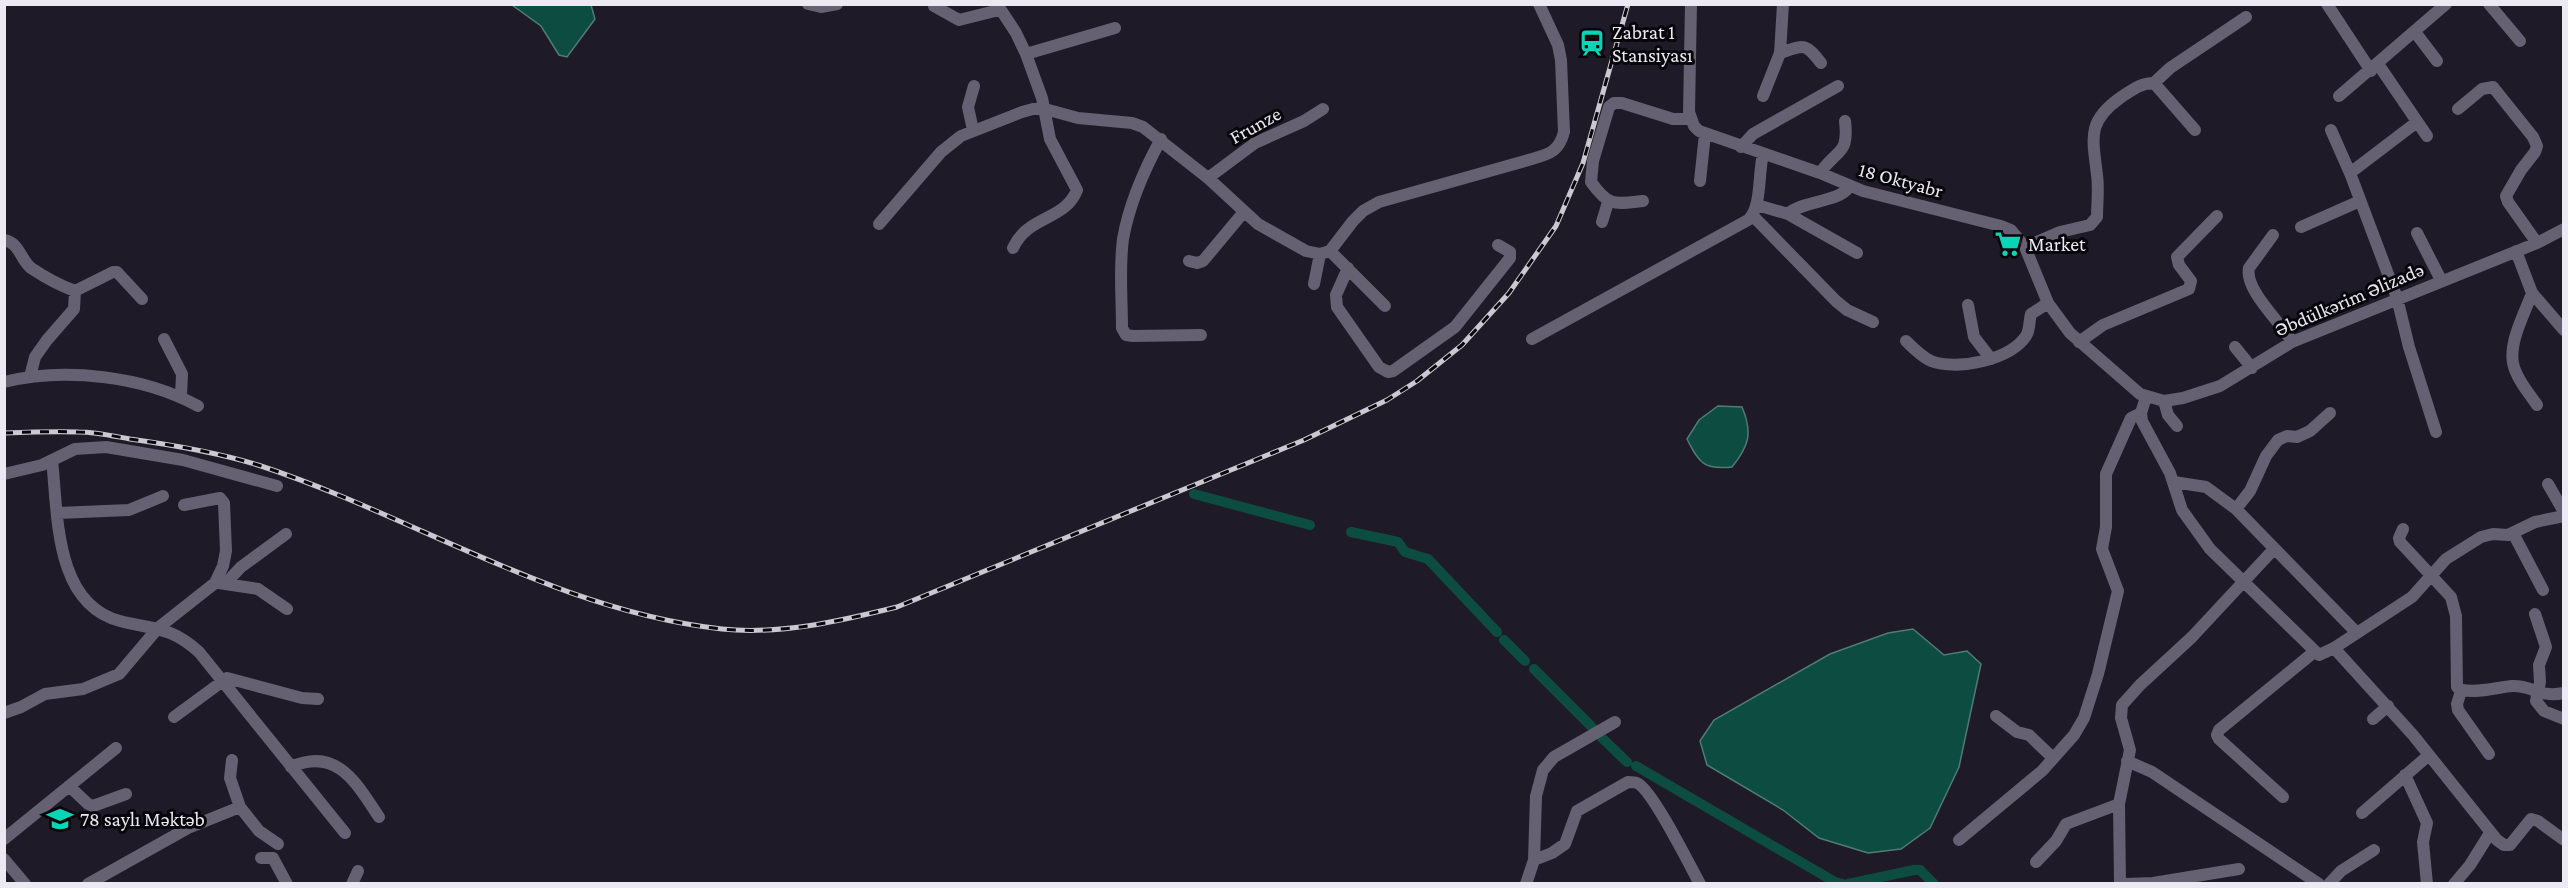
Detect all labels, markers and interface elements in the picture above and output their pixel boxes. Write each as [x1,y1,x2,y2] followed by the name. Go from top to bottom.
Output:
[1612,21,1692,67] place label: Zabrat 1 Stansiyası
[1577,28,1607,58] station icon: Zabrat 1 Stansiyası
[1225,102,1285,148] street label: Frunze
[1856,158,1946,203] street label: 18 Oktyabr
[1993,229,2023,259] supermarket icon: Market
[2028,233,2086,255] place label: Market
[2271,258,2427,340] street label: Əbdülkərim Əlizadə
[45,804,75,834] school or university icon: 78 saylı Məktəb
[80,808,205,831] place label: 78 saylı Məktəb

